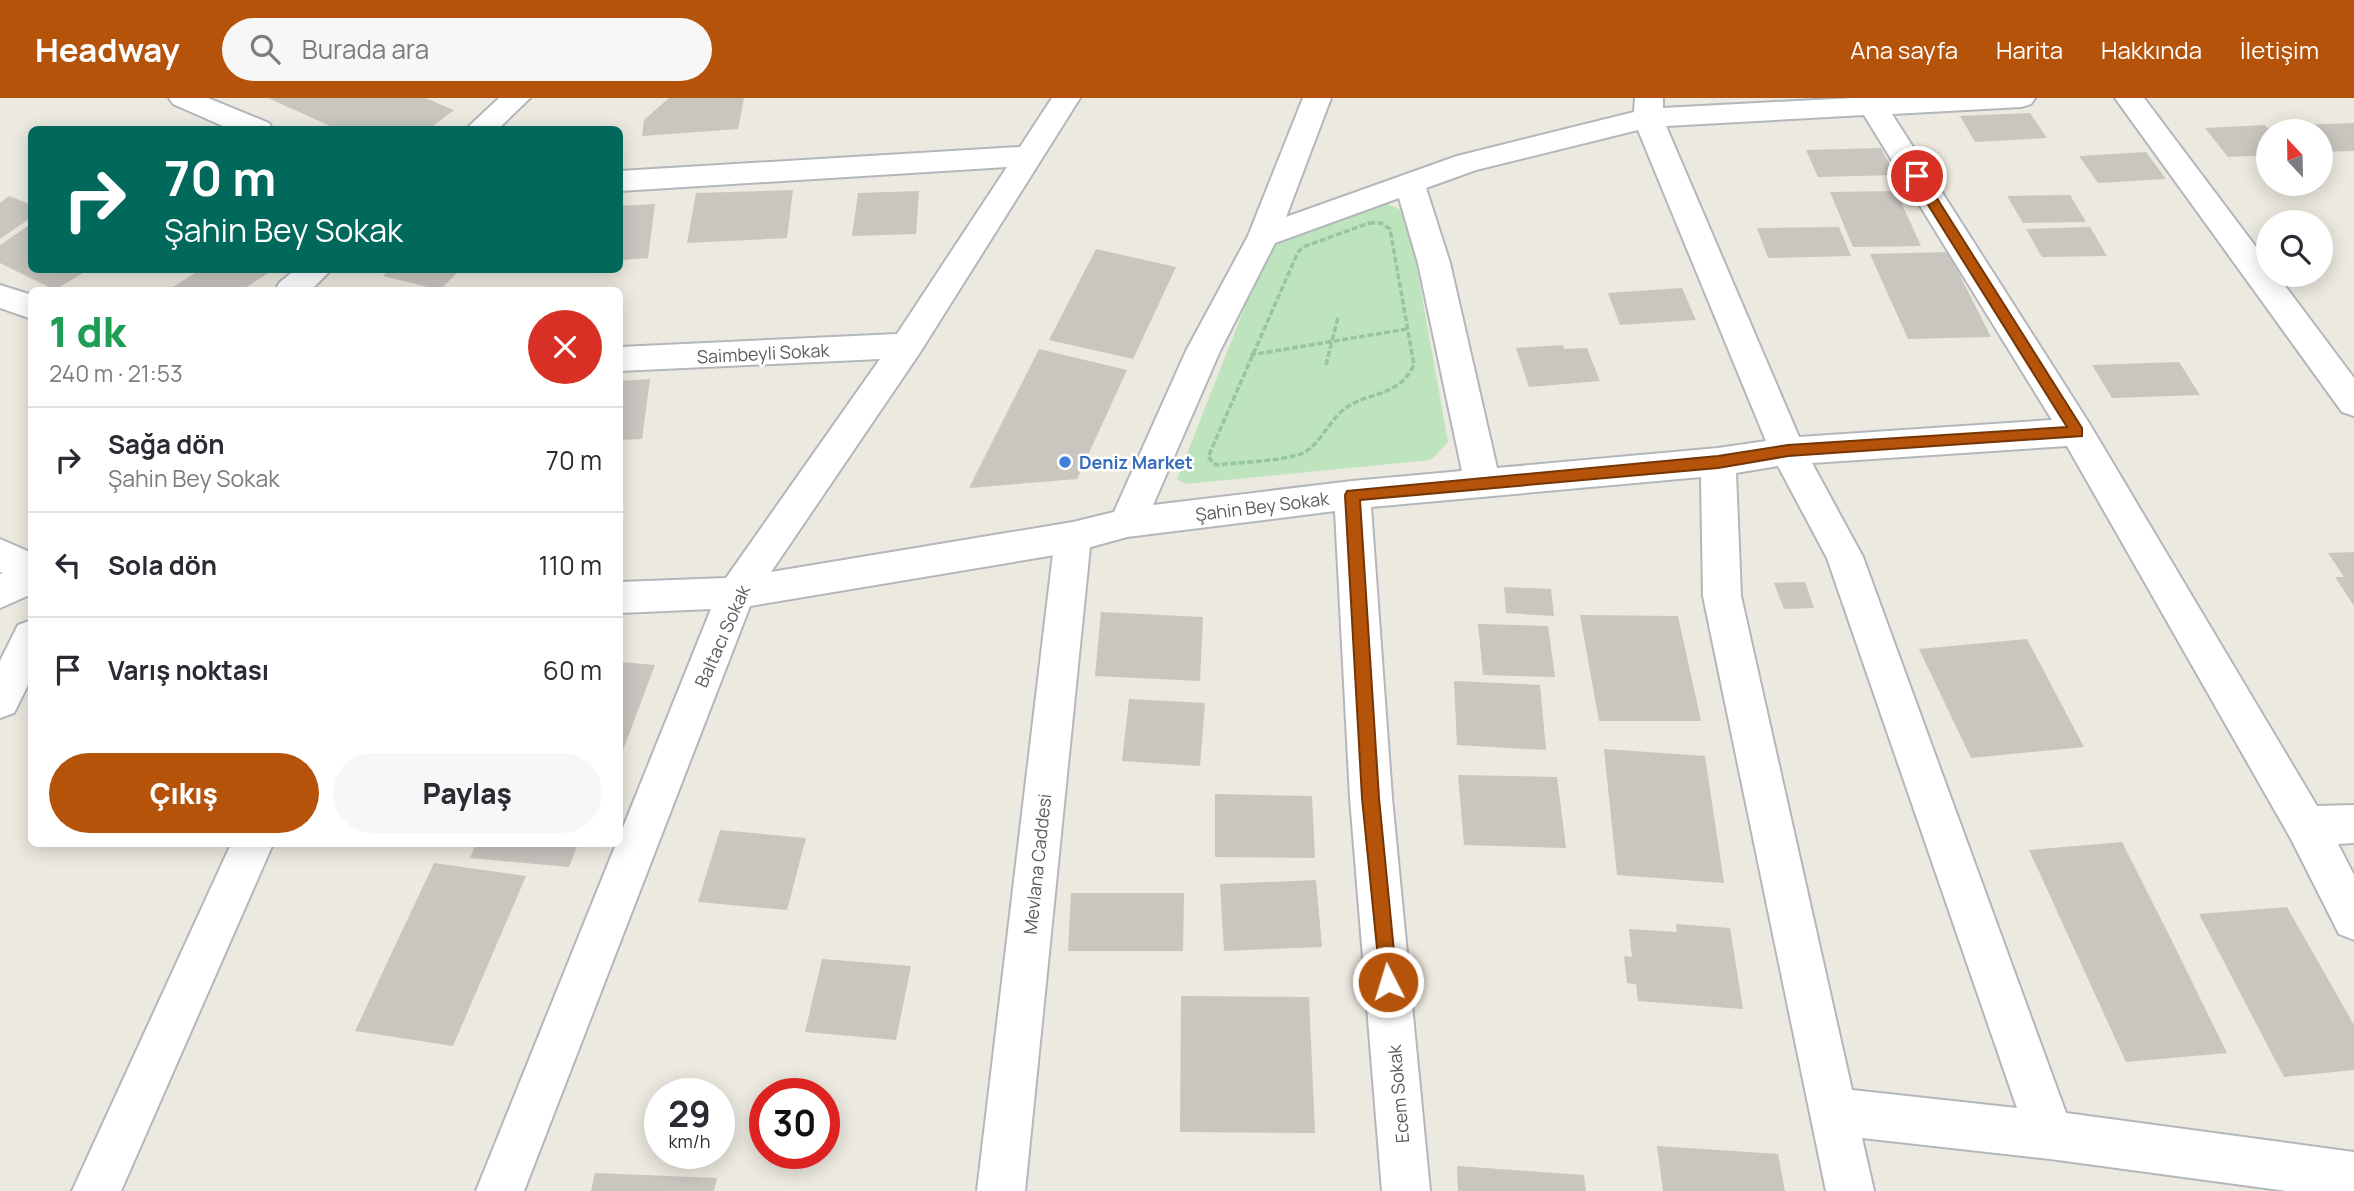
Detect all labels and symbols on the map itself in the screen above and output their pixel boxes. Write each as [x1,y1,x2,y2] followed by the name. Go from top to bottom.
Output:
[2256,119,2333,196] north arrow
[1887,146,1947,206] pin
[696,337,831,368] street label: Saimbeyli Sokak
[1079,450,1193,474] place label: Deniz Market
[1057,454,1073,470] marker: Deniz Market
[1194,486,1331,526] street label: Şahin Bey Sokak
[689,580,756,691] street label: Baltacı Sokak
[1018,792,1056,936] street label: Mevlana Caddesi
[1351,945,1425,1019] position arrow
[1382,1043,1414,1144] street label: Ecem Sokak
[749,1078,840,1169] speed limit sign: 30

